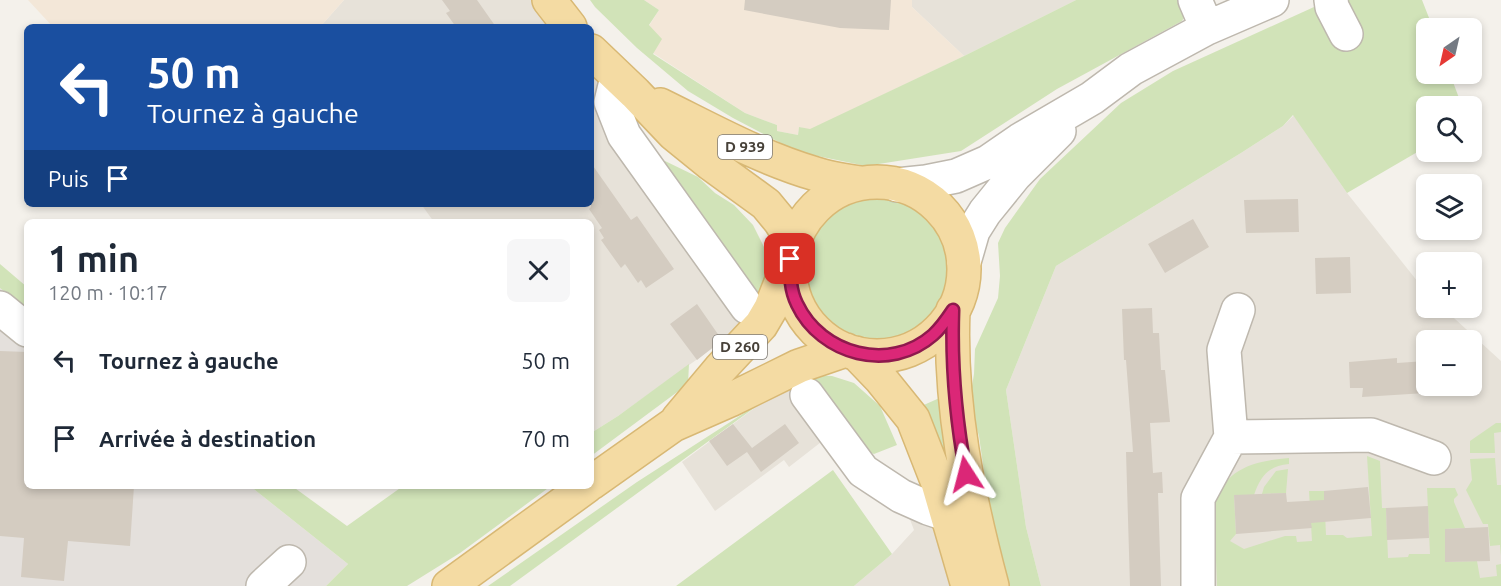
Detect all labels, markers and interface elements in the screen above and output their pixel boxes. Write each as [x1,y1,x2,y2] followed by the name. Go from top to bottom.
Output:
[1416,18,1482,84] north arrow
[1416,18,1482,396] map controls
[48,48,126,126] icon: left
[147,49,241,96] text: 50 m
[1416,96,1482,162] button: search
[147,98,359,128] text: Tournez à gauche
[718,135,772,159] road number: D 939
[101,162,134,195] icon: arrive
[48,166,89,191] text: Puis
[1416,174,1482,240] button: layers
[764,233,815,284] pin
[48,238,139,279] text: 1 min
[507,239,570,302] button: close
[773,242,806,275] icon: arrive
[1416,252,1482,318] button: +
[48,281,168,304] text: 120 m · 10:17
[1416,330,1482,396] button: −
[713,335,767,359] road number: D 260
[48,344,81,377] icon: left
[99,348,279,373] text: Tournez à gauche
[521,348,570,373] text: 50 m
[48,422,81,455] icon: arrive
[99,426,316,451] text: Arrivée à destination
[521,426,570,451] text: 70 m
[934,442,998,506] position arrow

